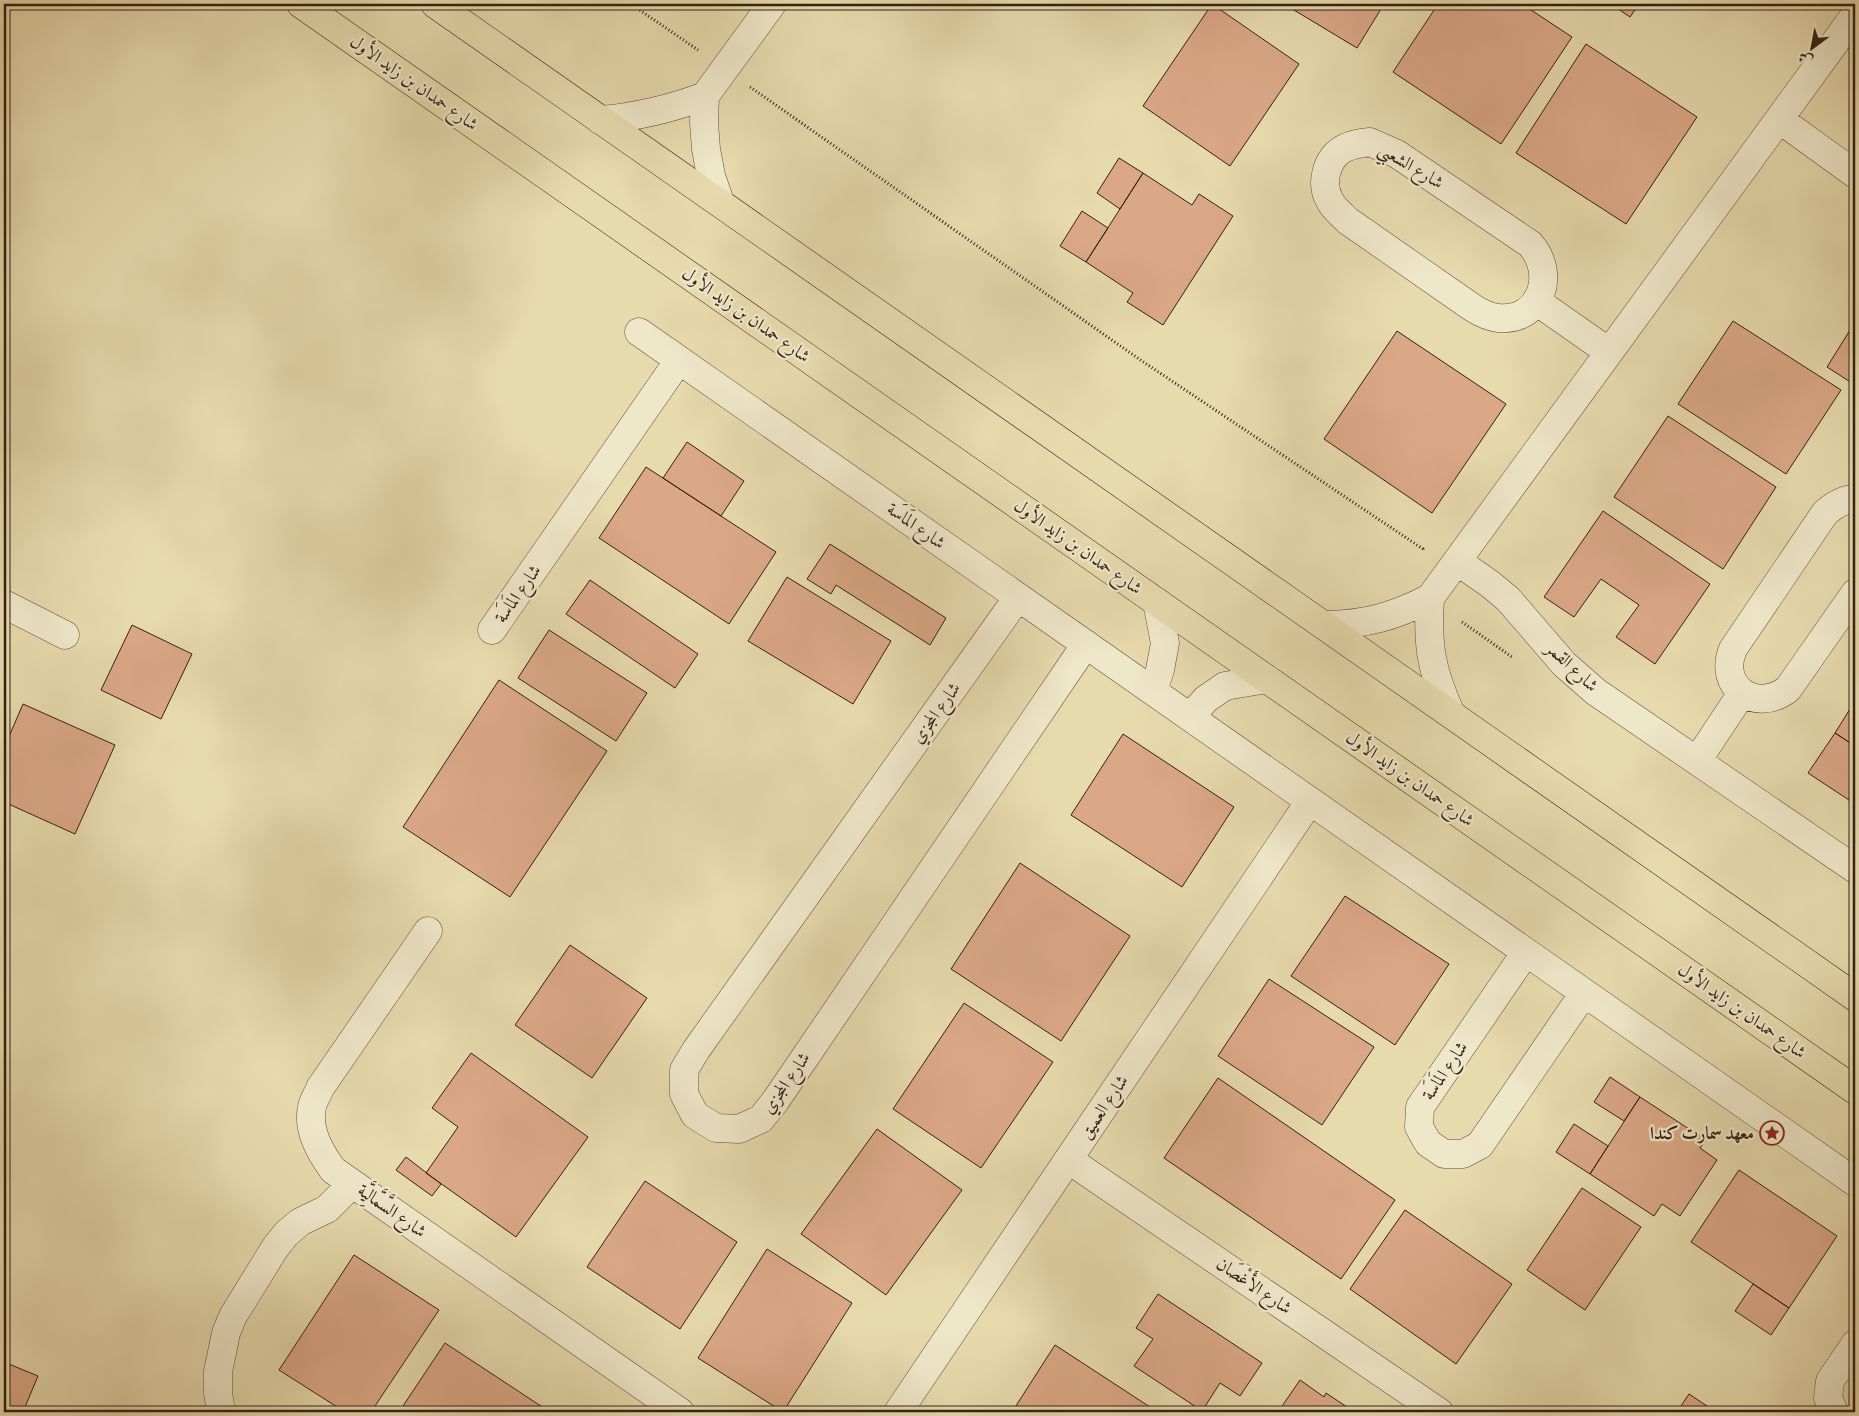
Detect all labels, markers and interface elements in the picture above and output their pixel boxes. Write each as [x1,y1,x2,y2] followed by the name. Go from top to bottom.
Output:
[1786,22,1836,72] north arrow
[344,28,484,138] street label: شارع حمدان بن زايد الأول
[1795,47,1816,69] text: ش
[1372,138,1448,199] street label: شارع الشعبي
[676,260,816,370] street label: شارع حمدان بن زايد الأول
[1008,492,1148,602] street label: شارع حمدان بن زايد الأول
[880,496,951,557] street label: شارع المَاسَة
[488,559,549,630] street label: شارع المَاسَة
[1537,636,1603,699] street label: شارع القمر
[906,678,968,750] street label: شارع المجزي
[1340,724,1480,834] street label: شارع حمدان بن زايد الأول
[1672,956,1812,1066] street label: شارع حمدان بن زايد الأول
[1415,1036,1476,1107] street label: شارع المَاسَة
[756,1048,818,1120] street label: شارع المجزي
[1074,1071,1136,1145] street label: شارع العميق
[1759,1120,1785,1146] place icon: معهد سمارت كندا
[1650,1122,1754,1145] place label: معهد سمارت كندا
[351,1176,433,1246] street label: شارع السَّمَّالِيَّة
[1210,1249,1299,1322] street label: شارع الأَغْصَان

